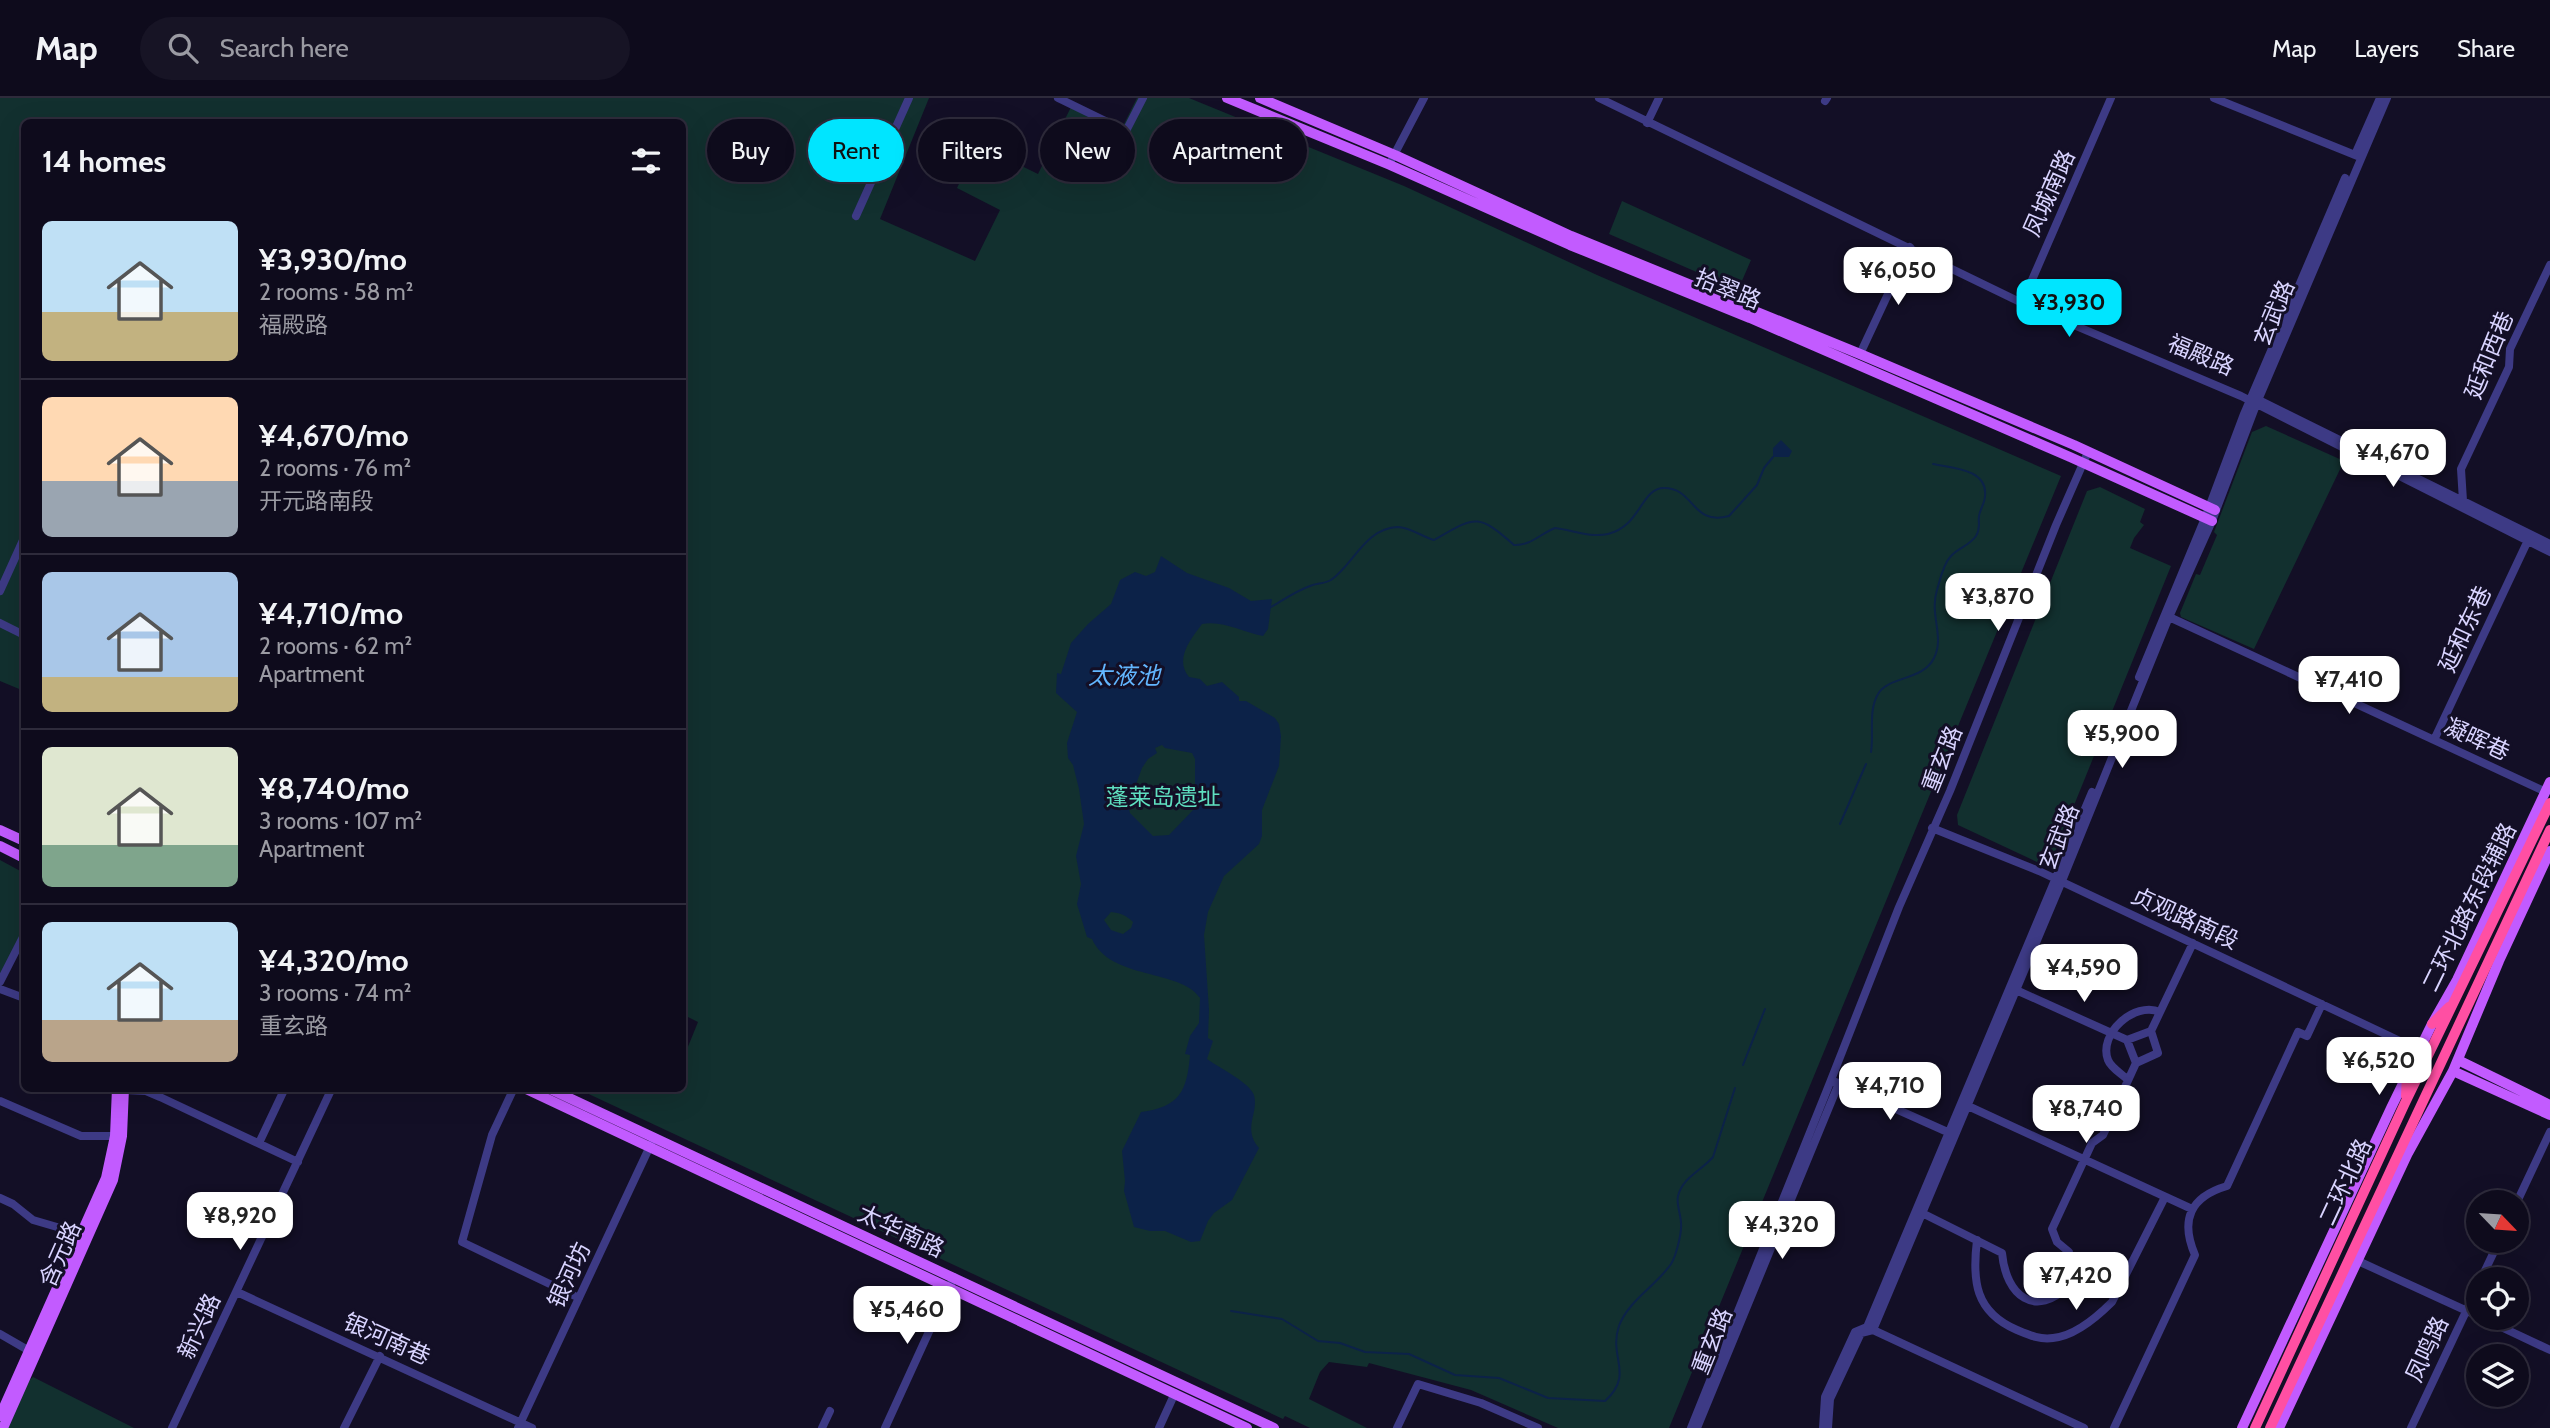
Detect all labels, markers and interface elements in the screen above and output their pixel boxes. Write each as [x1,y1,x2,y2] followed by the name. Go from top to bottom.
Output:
[140,17,630,80] search box
[35,28,98,68] text: Map
[164,29,202,67] icon: search
[220,32,349,64] text: Search here
[2272,34,2316,63] text: Map
[2354,34,2419,63] text: Layers
[2457,34,2515,63] text: Share
[707,119,794,182] chip: Buy
[808,119,904,182] chip: Rent
[918,119,1026,182] chip: Filters
[1040,119,1135,182] chip: New
[1149,119,1307,182] chip: Apartment
[627,142,665,180] icon: filters
[42,143,166,180] text: 14 homes
[2018,145,2080,241] street label: 凤城南路
[259,241,407,278] text: ¥3,930/mo
[1841,248,1955,307] pin: ¥6,050
[98,249,182,333] icon: home
[1860,256,1936,284] text: ¥6,050
[1691,263,1765,315] street label: 拾翠路
[2248,276,2300,350] street label: 玄武路
[259,278,413,306] text: 2 rooms · 58 m²
[2012,280,2126,339] pin: ¥3,930
[2033,288,2105,316] text: ¥3,930
[2459,307,2519,403] street label: 延和西巷
[259,311,328,339] text: 福殿路
[2164,329,2238,381] street label: 福殿路
[259,417,409,454] text: ¥4,670/mo
[98,425,182,509] icon: home
[2336,430,2450,489] pin: ¥4,670
[2356,438,2430,466] text: ¥4,670
[259,454,411,482] text: 2 rooms · 76 m²
[259,487,374,515] text: 开元路南段
[1941,574,2055,633] pin: ¥3,870
[2433,581,2497,677] street label: 延和东巷
[1961,582,2035,610] text: ¥3,870
[259,595,403,632] text: ¥4,710/mo
[98,600,182,684] icon: home
[259,632,412,660] text: 2 rooms · 62 m²
[2292,656,2406,716] pin: ¥7,410
[259,660,364,688] text: Apartment
[1088,661,1162,690] water label: 太液池
[2315,665,2383,693] text: ¥7,410
[2065,710,2179,770] pin: ¥5,900
[2440,712,2514,766] street label: 凝晖巷
[2084,719,2160,747] text: ¥5,900
[1916,722,1968,796] street label: 重玄路
[259,770,409,807] text: ¥8,740/mo
[98,775,182,859] icon: home
[1106,783,1221,811] park label: 蓬莱岛遗址
[2033,800,2085,874] street label: 玄武路
[259,807,422,835] text: 3 rooms · 107 m²
[2416,818,2522,996] street label: 二环北路东段辅路
[259,835,364,863] text: Apartment
[2127,881,2243,955] street label: 贞观路南段
[259,942,409,979] text: ¥4,320/mo
[2027,944,2141,1004] pin: ¥4,590
[98,950,182,1034] icon: home
[2046,953,2122,981] text: ¥4,590
[259,979,411,1007] text: 3 rooms · 74 m²
[259,1012,328,1040] text: 重玄路
[2322,1038,2436,1097] pin: ¥6,520
[2343,1046,2415,1074] text: ¥6,520
[1833,1062,1947,1122] pin: ¥4,710
[1855,1071,1925,1099] text: ¥4,710
[2029,1086,2143,1145] pin: ¥8,740
[2049,1094,2123,1122] text: ¥8,740
[2313,1134,2377,1230] street label: 二环北路
[2466,1190,2529,1253] north arrow
[2466,1190,2529,1407] map controls
[183,1192,297,1252] pin: ¥8,920
[853,1199,949,1263] street label: 太华南路
[203,1201,277,1229] text: ¥8,920
[1725,1202,1839,1261] pin: ¥4,320
[1745,1210,1819,1238] text: ¥4,320
[33,1217,87,1291] street label: 含元路
[542,1238,596,1312] street label: 银河坊
[2019,1252,2133,1312] pin: ¥7,420
[2040,1261,2112,1289] text: ¥7,420
[2466,1267,2529,1330] button: locate
[850,1286,964,1346] pin: ¥5,460
[172,1289,226,1363] street label: 新兴路
[869,1295,945,1323] text: ¥5,460
[1686,1304,1738,1378] street label: 重玄路
[339,1308,435,1370] street label: 银河南巷
[2400,1312,2454,1386] street label: 凤鸣路
[2466,1344,2529,1407] button: layers

